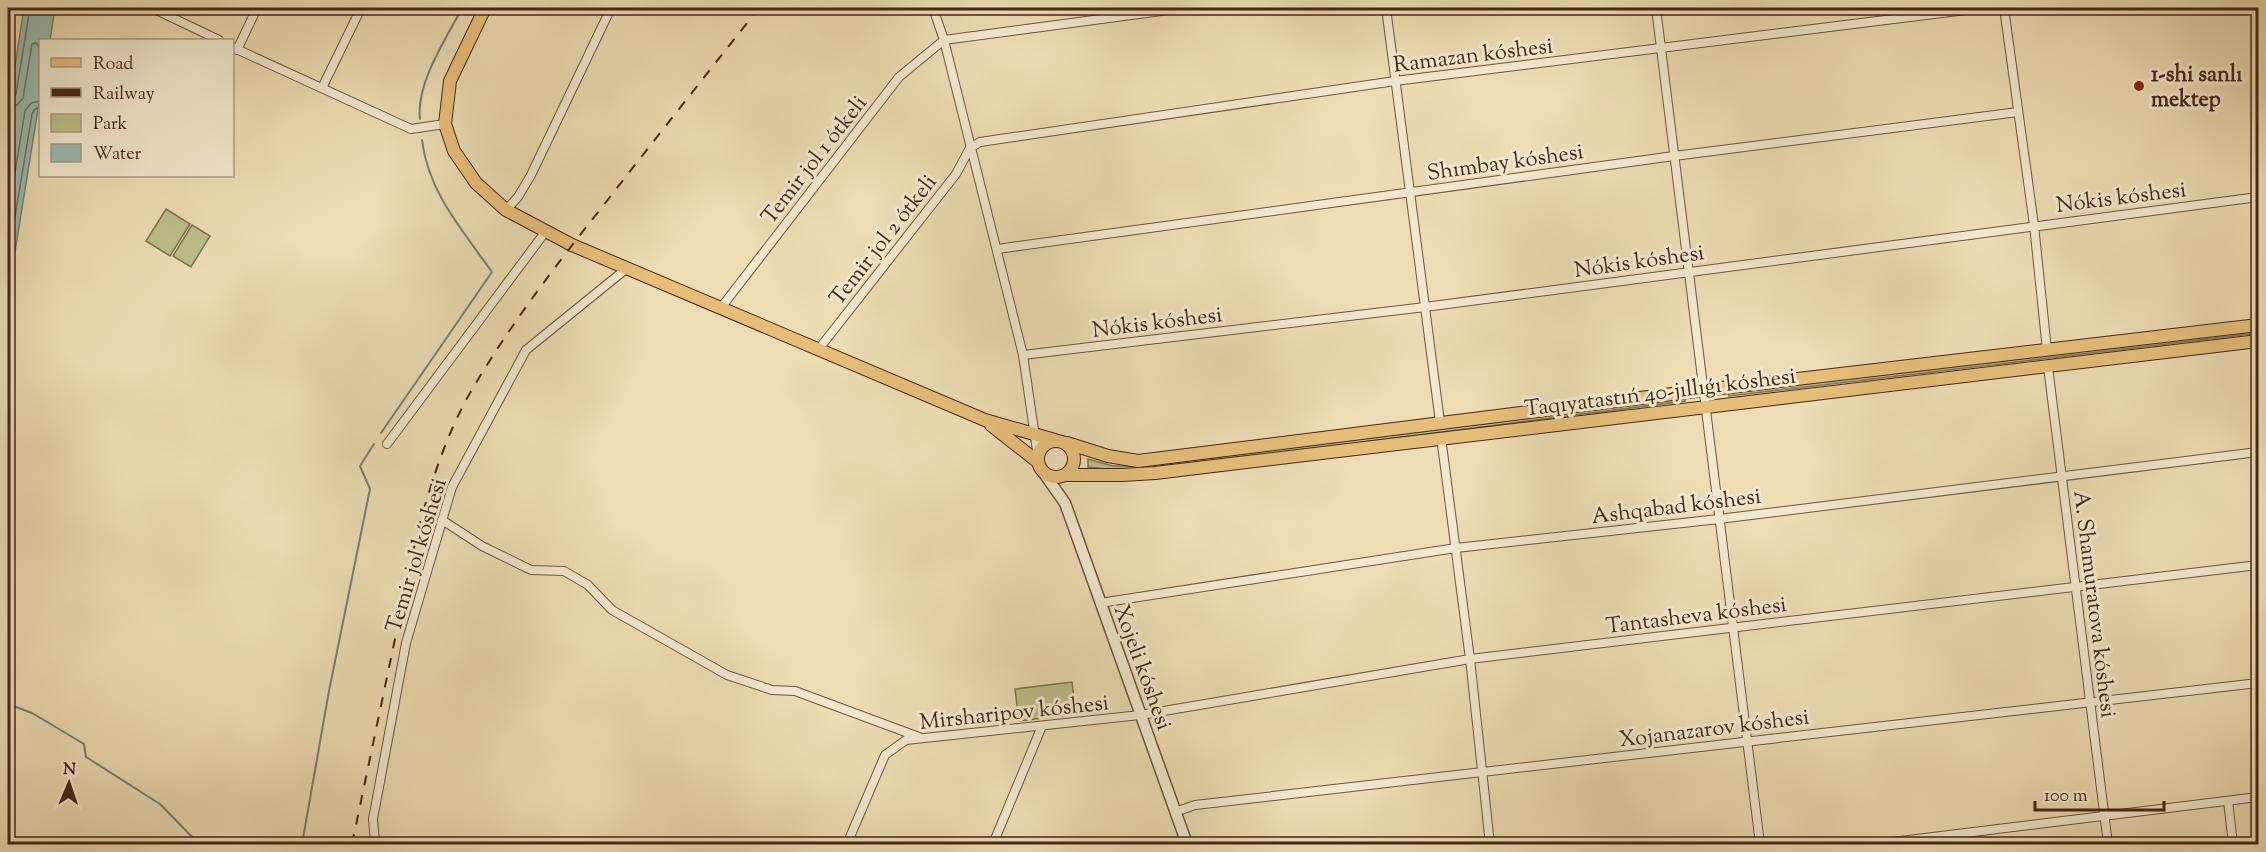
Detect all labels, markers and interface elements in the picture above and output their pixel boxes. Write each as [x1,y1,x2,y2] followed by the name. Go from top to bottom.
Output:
[1392,31,1555,83] street label: Ramazan kóshesi
[39,39,234,177] legend
[93,52,133,78] text: Road
[2151,60,2243,117] place label: 1-shi sanlı mektep
[2132,79,2146,93] marker: 1-shi sanlı mektep
[93,82,155,108] text: Railway
[755,90,876,232] street label: Temir jol 1 ótkeli
[93,112,128,138] text: Park
[1425,137,1586,191] street label: Shımbay kóshesi
[93,142,142,168] text: Water
[823,169,946,313] street label: Temir jol 2 ótkeli
[2054,175,2188,223] street label: Nókis kóshesi
[1572,238,1706,288] street label: Nókis kóshesi
[1090,300,1224,348] street label: Nókis kóshesi
[1523,361,1798,426] street label: Taqıyatastıń 40-jıllıǵı kóshesi
[379,475,457,637] street label: Temir jol kóshesi
[1590,482,1763,534] street label: Ashqabad kóshesi
[2063,489,2123,720] street label: A. Shamuratova kóshesi
[1604,590,1789,644] street label: Tantasheva kóshesi
[1104,601,1179,735] street label: Xojeli kóshesi
[918,688,1111,740] street label: Mirsharipov kóshesi
[1618,702,1811,758] street label: Xojanazarov kóshesi
[39,753,99,813] north arrow
[63,759,76,782] text: N
[2035,774,2164,812] scale bar
[2044,784,2088,810] text: 100 m

